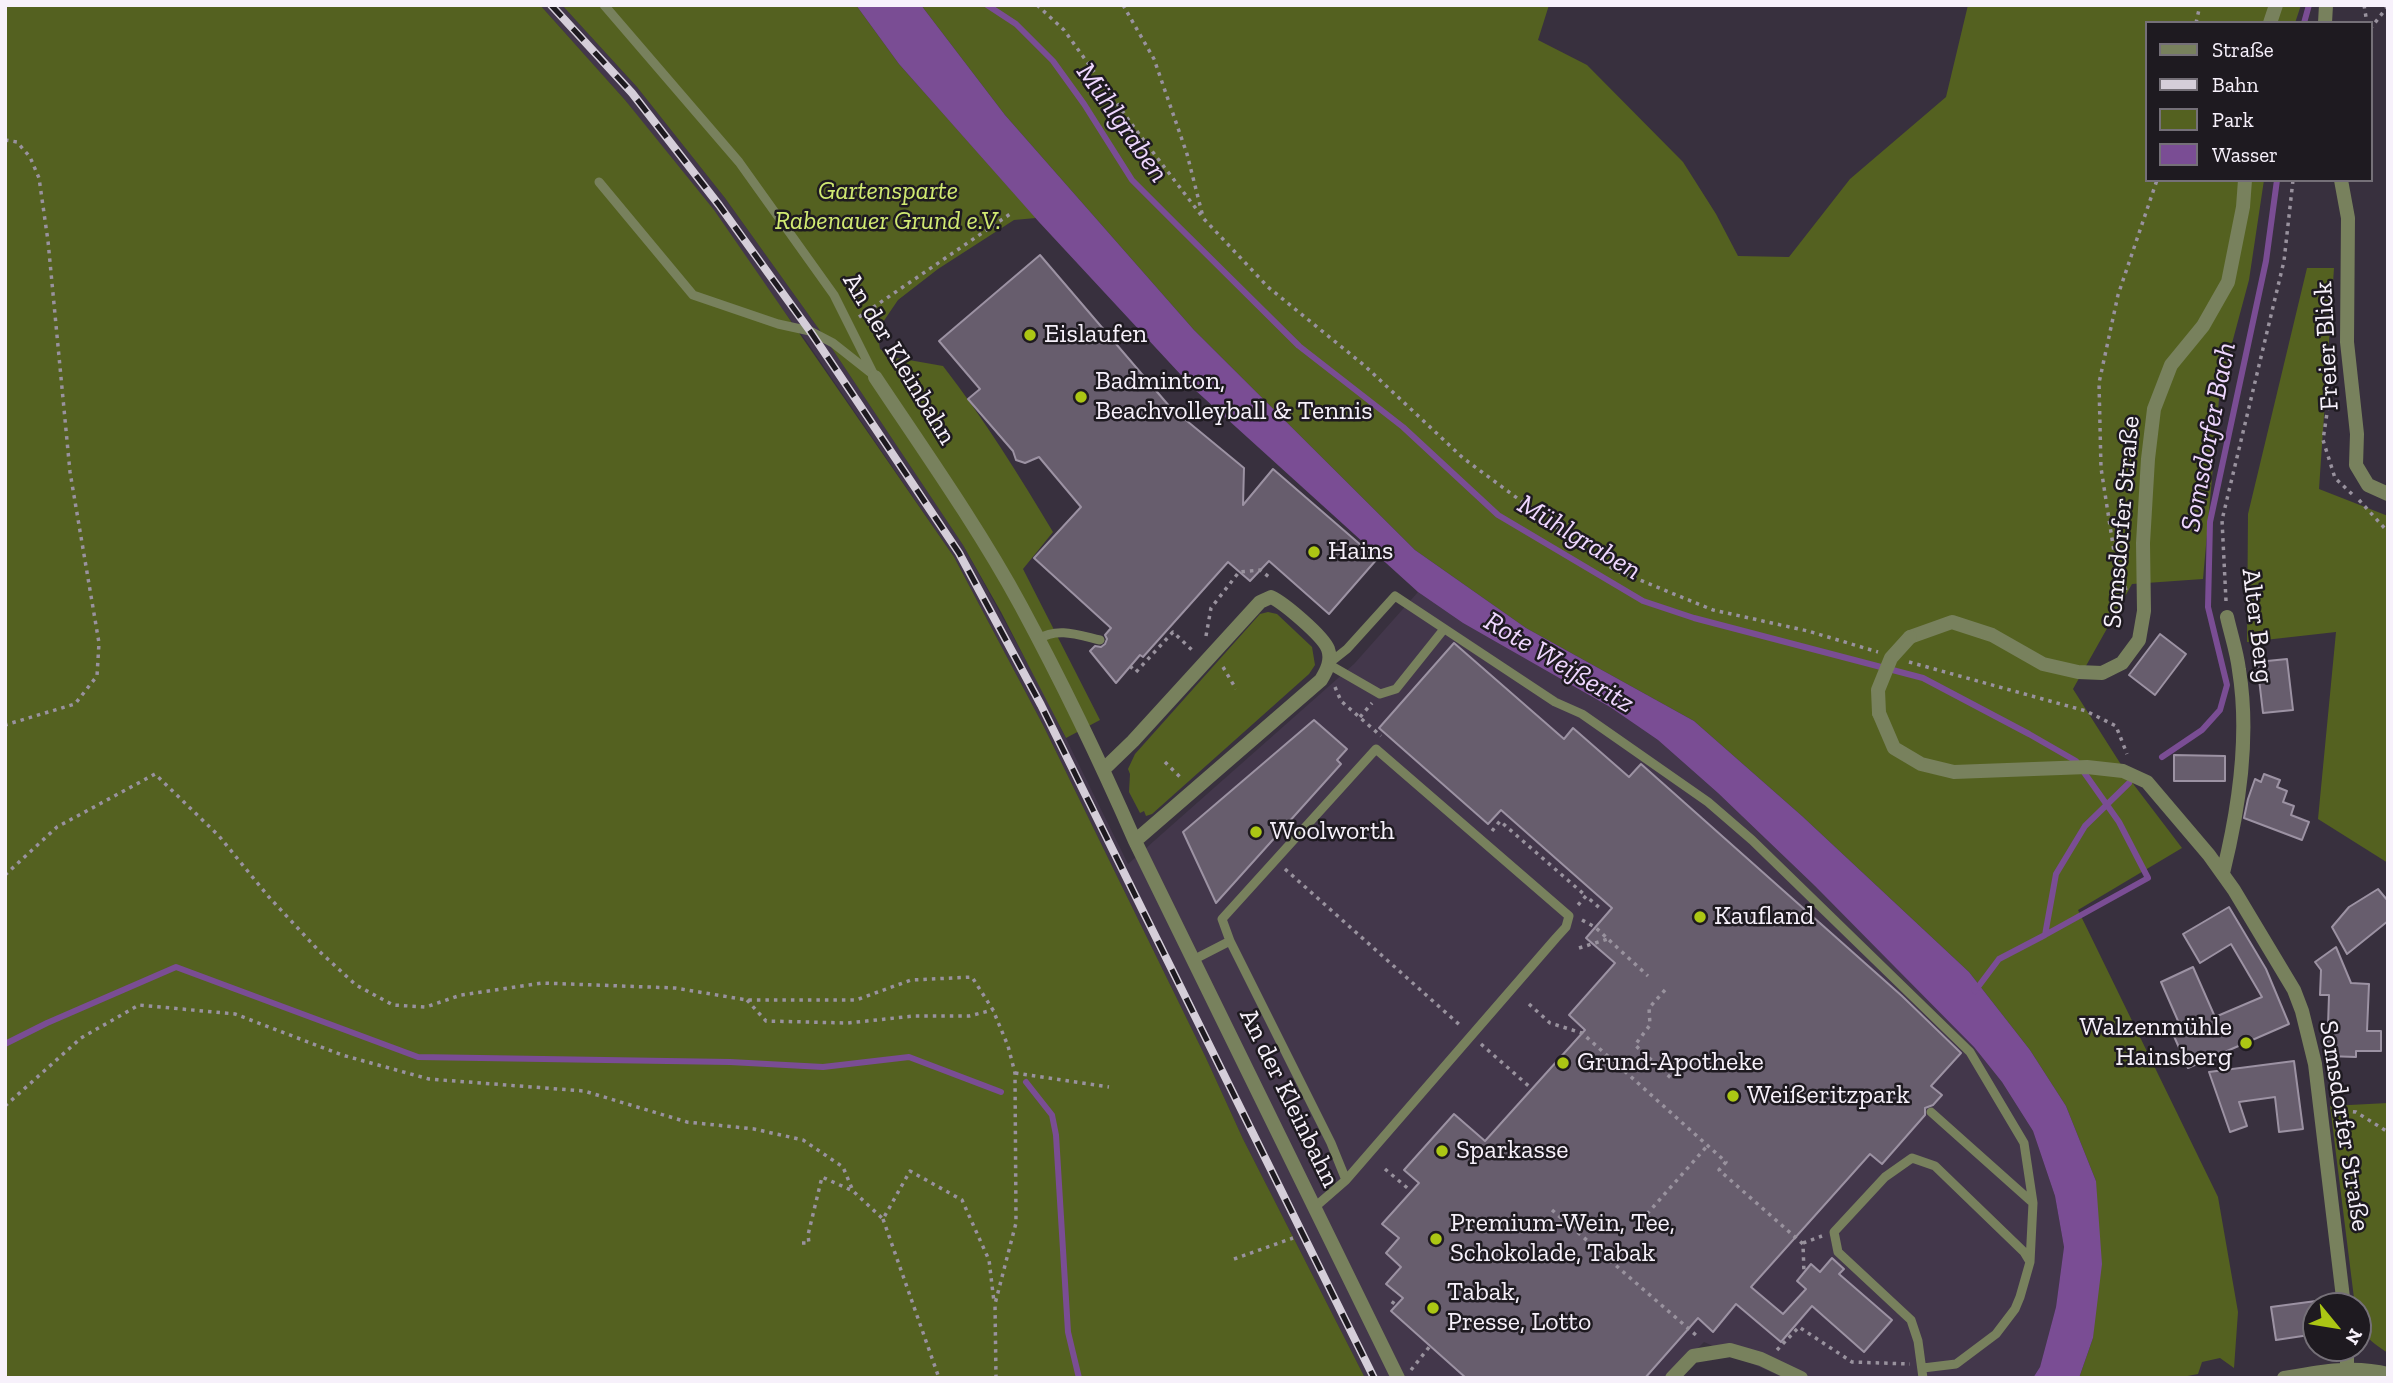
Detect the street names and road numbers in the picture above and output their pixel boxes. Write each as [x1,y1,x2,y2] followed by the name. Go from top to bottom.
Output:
[835,267,963,451] street label: An der Kleinbahn
[2308,281,2346,411] street label: Freier Blick
[2097,415,2147,629] street label: Somsdorfer Straße
[2234,567,2280,685] street label: Alter Berg
[1232,1004,1346,1192] street label: An der Kleinbahn
[2312,1018,2376,1234] street label: Somsdorfer Straße

